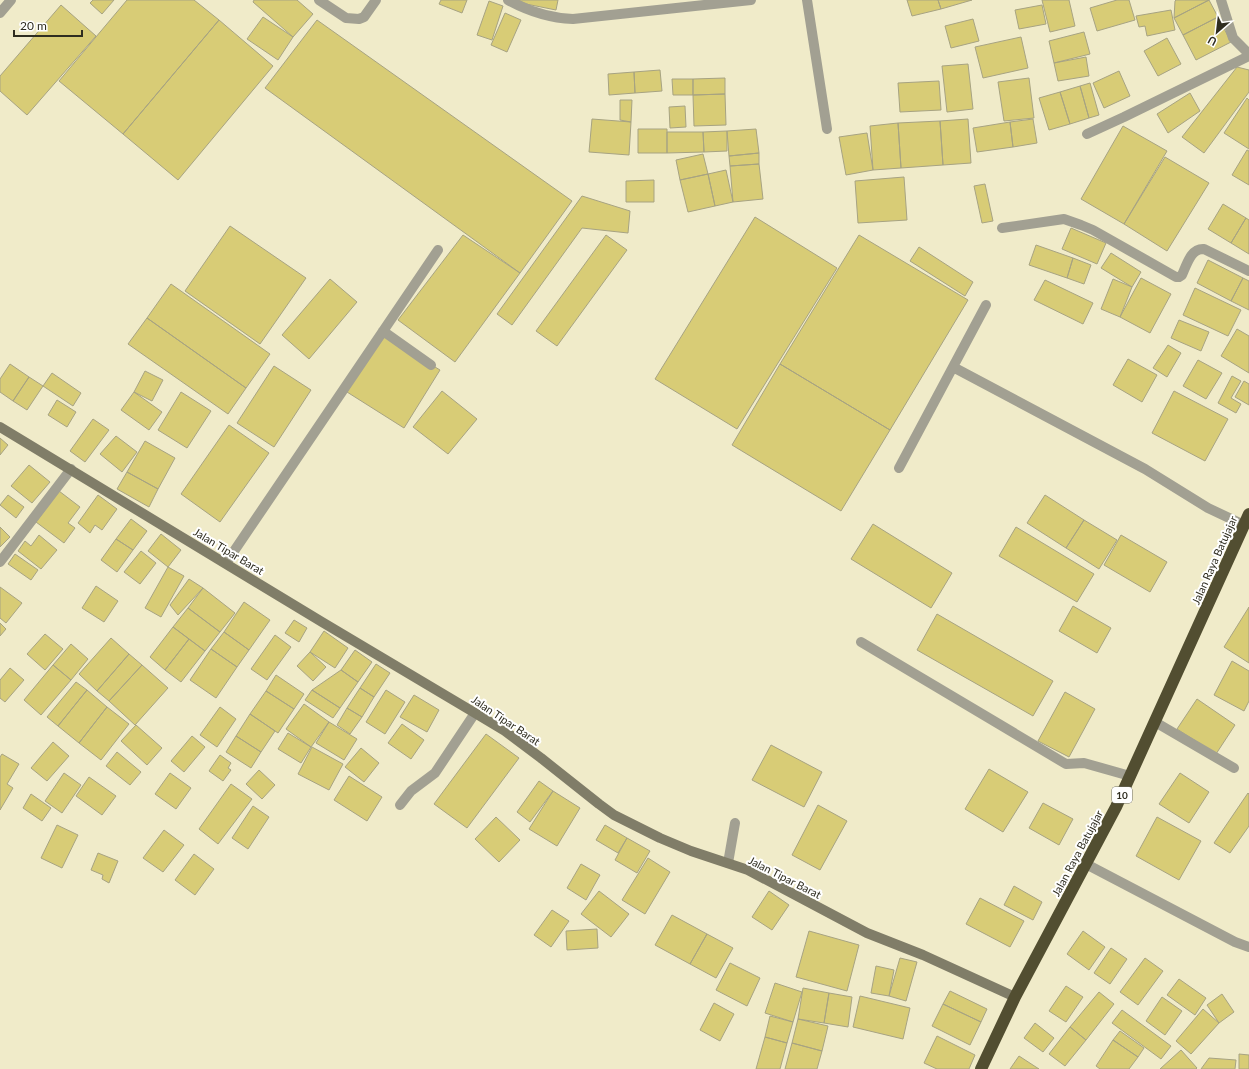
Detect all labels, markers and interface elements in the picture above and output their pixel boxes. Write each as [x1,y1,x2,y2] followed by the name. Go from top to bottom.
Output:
[14,12,82,38] scale bar
[1197,12,1237,52] north arrow
[20,18,47,33] text: 20 m
[1205,34,1219,49] text: U
[1189,514,1239,606] street label: Jalan Raya Batujajar
[192,525,267,577] street label: Jalan Tipar Barat
[469,692,543,748] street label: Jalan Tipar Barat
[1112,787,1132,803] road number: 10
[1049,808,1105,898] street label: Jalan Raya Batujajar
[747,853,823,901] street label: Jalan Tipar Barat

